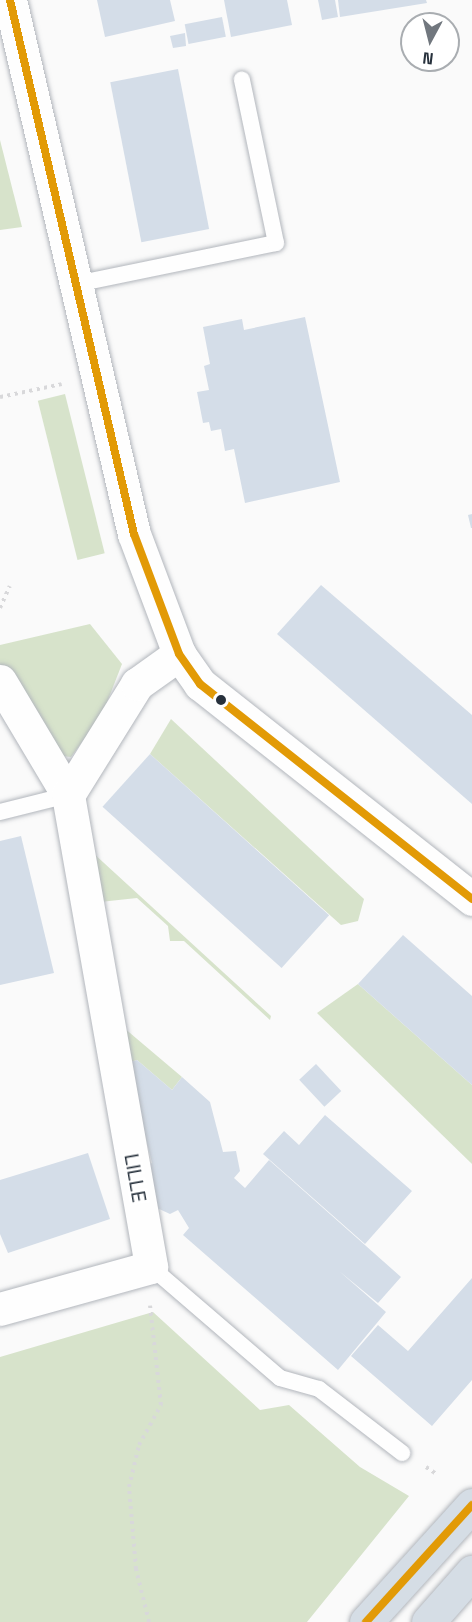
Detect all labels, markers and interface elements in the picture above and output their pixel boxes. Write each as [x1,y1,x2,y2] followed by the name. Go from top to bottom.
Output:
[400,12,460,72] north arrow
[421,47,435,69] text: N
[215,694,227,706] unlabelled marker
[119,1152,151,1204] street label: LILLE

